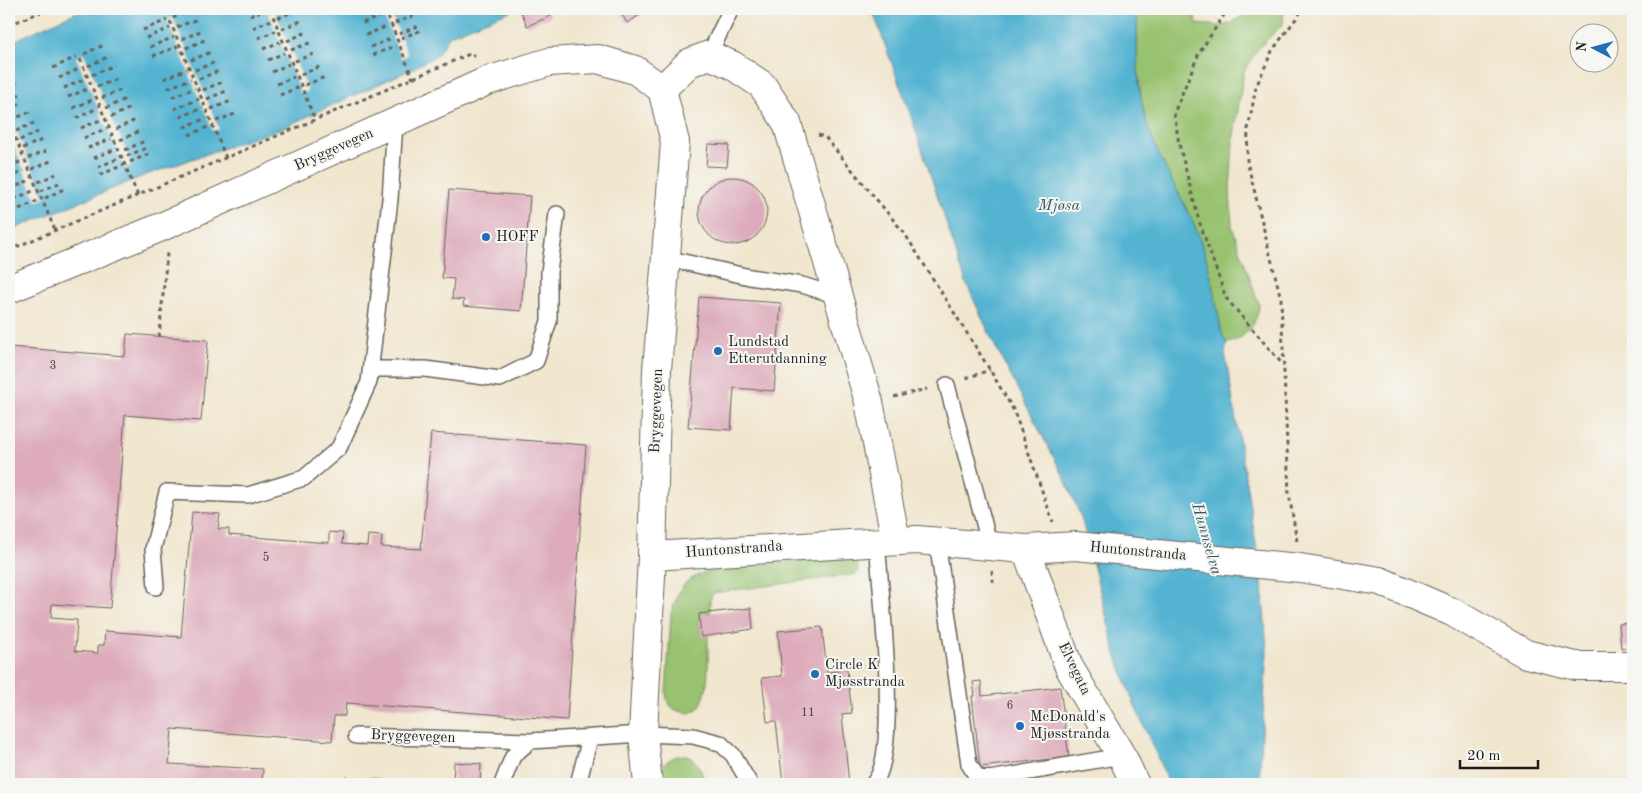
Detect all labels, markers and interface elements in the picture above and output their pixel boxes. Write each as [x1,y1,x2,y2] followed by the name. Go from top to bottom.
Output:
[1570,22,1620,72] north arrow
[1575,40,1590,53] text: N
[292,126,376,174] street label: Bryggevegen
[1037,198,1081,214] water label: Mjøsa
[496,230,539,245] place label: HOFF
[480,231,492,243] marker: HOFF
[728,335,827,367] place label: Lundstad Etterutdanning
[712,345,724,357] marker: Lundstad Etterutdanning
[50,360,56,372] house number: 3
[648,368,666,454] street label: Bryggevegen
[1188,500,1224,577] water label: Hunnselva
[685,539,784,561] street label: Huntonstranda
[1089,540,1188,564] street label: Huntonstranda
[263,551,270,564] house number: 5
[1055,640,1093,698] street label: Elvegata
[825,658,906,690] place label: Circle K Mjøsstranda
[809,668,821,680] marker: Circle K Mjøsstranda
[1007,700,1014,712] house number: 6
[801,707,815,719] house number: 11
[1030,710,1111,742] place label: McDonald's Mjøsstranda
[1014,720,1026,732] marker: McDonald's Mjøsstranda
[370,728,456,746] street label: Bryggevegen
[1460,738,1537,770] scale bar
[1467,749,1501,764] text: 20 m

